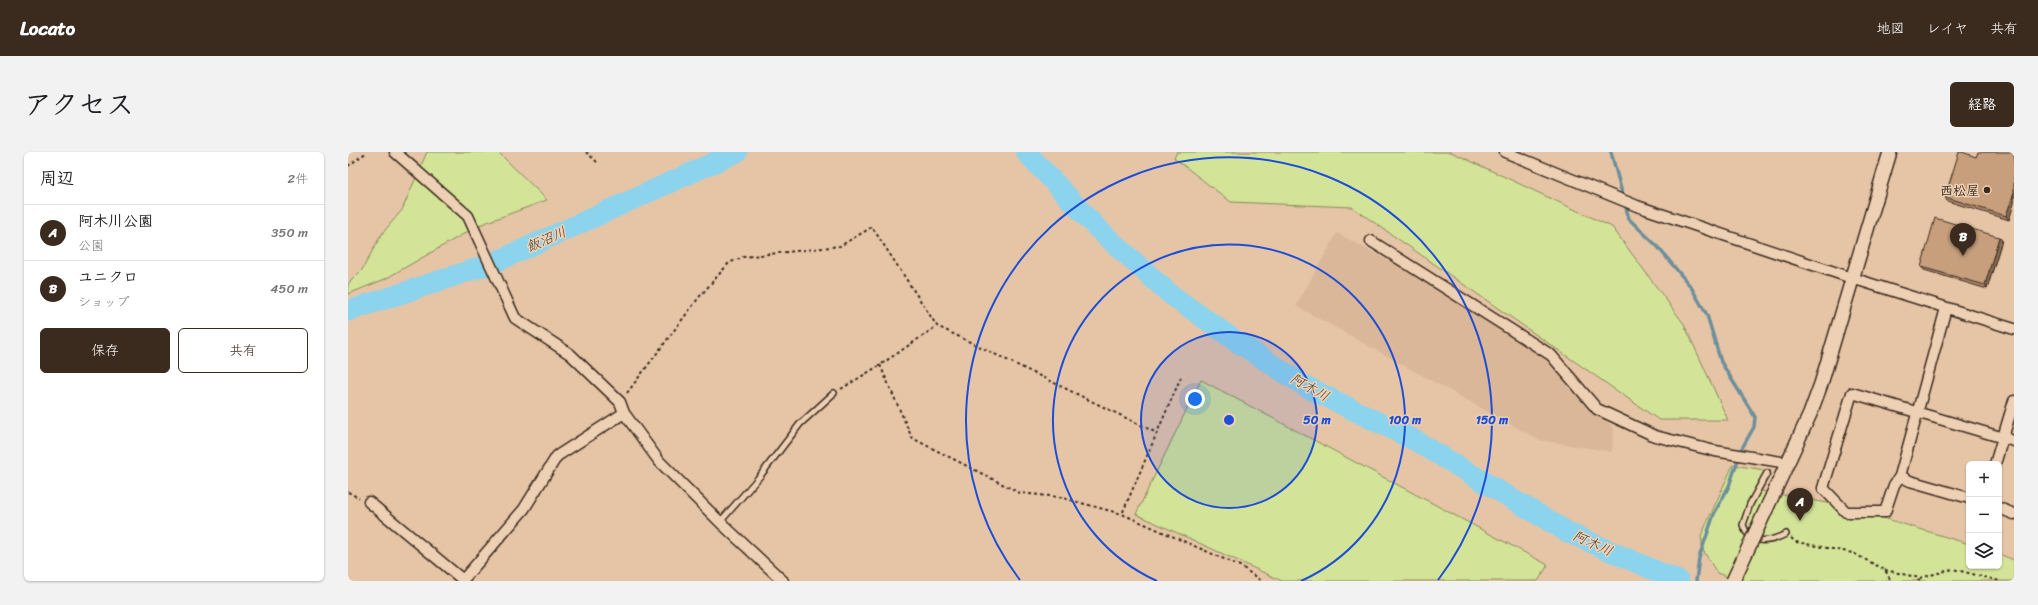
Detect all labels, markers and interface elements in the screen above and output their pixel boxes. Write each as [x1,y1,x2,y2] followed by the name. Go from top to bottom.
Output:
[20,12,75,45] text: Locato
[1877,16,1905,41] text: 地図
[1927,16,1968,41] text: レイヤ
[1990,16,2018,41] text: 共有
[24,80,134,129] text: アクセス
[1950,82,2014,127] button: 経路
[40,163,74,193] text: 周辺
[287,167,308,190] text: 2件
[1940,179,1979,202] place label: 西松屋
[1982,185,1992,195] marker: 西松屋
[78,208,153,234] text: 阿木川公園
[522,219,570,259] water label: 飯沼川
[49,221,57,244] text: A
[271,221,308,244] text: 350 m
[1950,223,1976,256] pin: B
[78,234,104,257] text: 公園
[78,264,138,290] text: ユニクロ
[49,277,57,300] text: B
[270,277,308,300] text: 450 m
[78,290,129,313] text: ショップ
[40,328,170,373] button: 保存
[178,328,308,373] button: 共有
[1285,366,1334,409] water label: 阿木川
[1185,389,1205,409] your location
[1303,409,1331,431] text: 50 m
[1389,409,1422,431] text: 100 m
[1476,409,1509,431] text: 150 m
[1222,413,1236,427] centre of rings
[1966,461,2002,569] map controls
[1966,461,2002,497] button: +
[1787,488,1813,521] pin: A
[1966,497,2002,533] button: −
[1569,523,1617,563] water label: 阿木川
[1966,533,2002,569] button: layers

